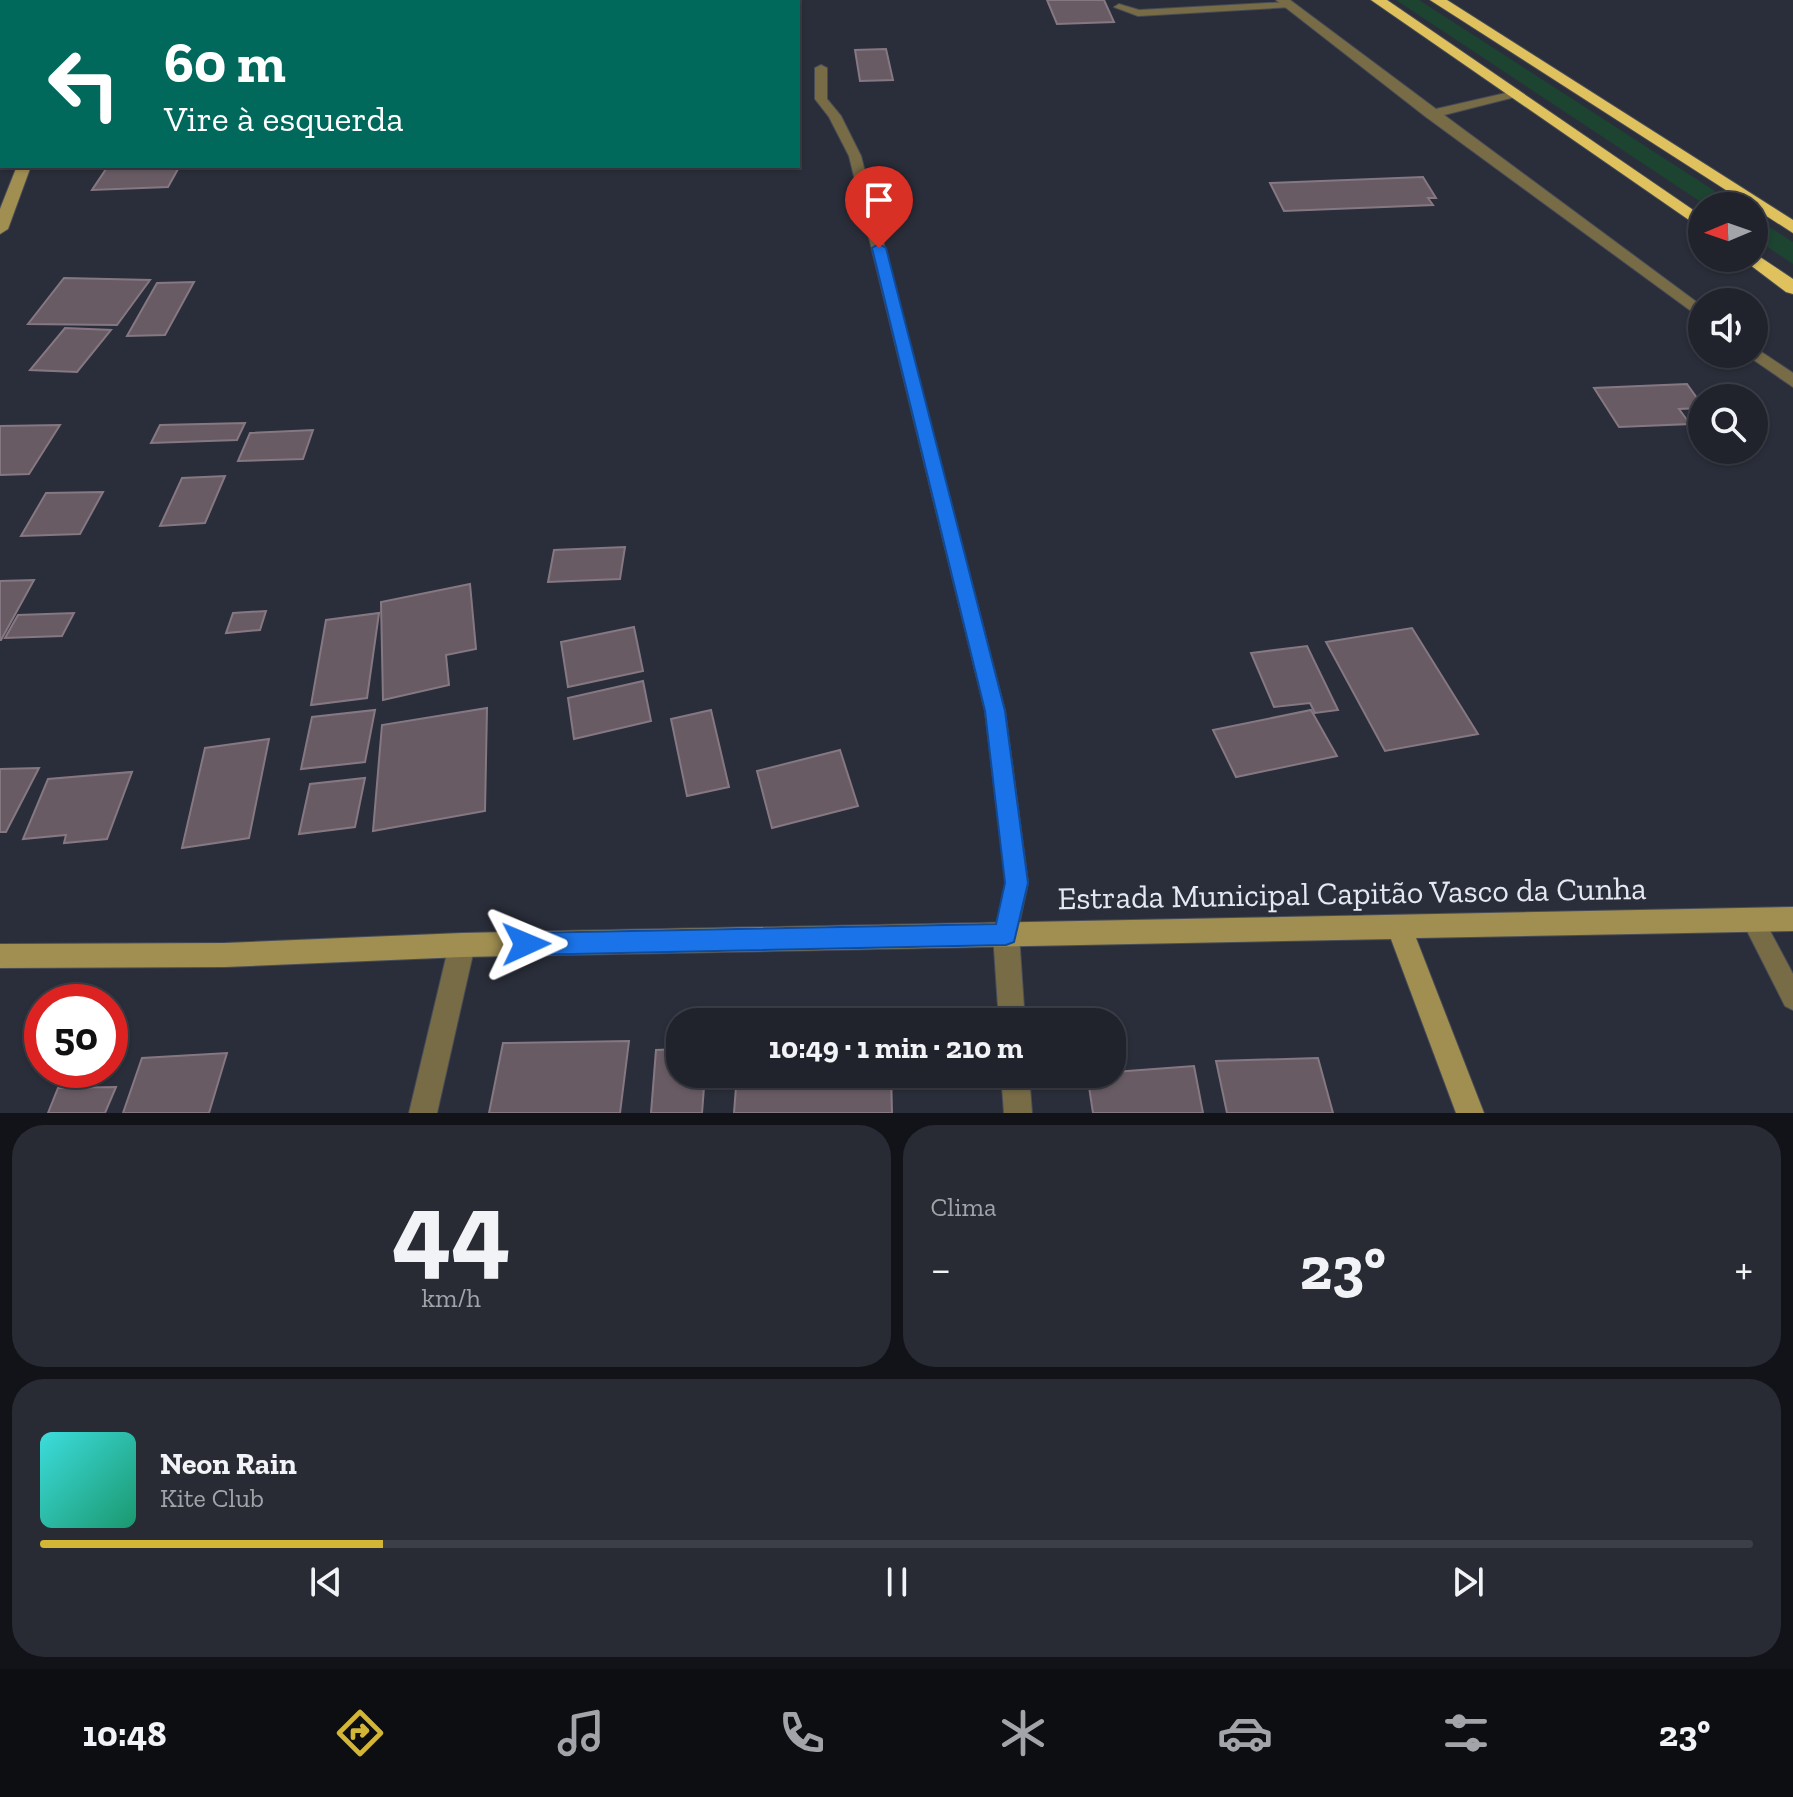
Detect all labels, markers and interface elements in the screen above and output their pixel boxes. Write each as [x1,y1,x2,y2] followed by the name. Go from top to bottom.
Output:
[164,29,286,96] text: 60 m
[32,32,136,136] icon: left
[164,97,404,140] text: Vire à esquerda
[845,166,913,248] pin
[857,178,901,222] icon: arrive
[1688,192,1768,272] north arrow
[1688,192,1768,464] map controls
[1688,288,1768,368] button: sound
[1688,384,1768,464] button: search
[1057,869,1647,917] street label: Estrada Municipal Capitão Vasco da Cunha
[484,902,568,986] position arrow
[24,984,128,1088] speed limit sign: 50
[769,1030,1023,1066] text: 10:49 · 1 min · 210 m
[392,1167,511,1292] text: 44
[931,1191,997,1223] text: Clima
[1300,1232,1386,1304] text: 23°
[931,1242,951,1295] text: −
[1734,1242,1753,1295] text: +
[422,1282,481,1314] text: km/h
[160,1446,297,1482] text: Neon Rain
[160,1482,264,1514] text: Kite Club
[304,1560,348,1604] icon: previous
[875,1560,919,1604] icon: pause
[1446,1560,1490,1604] icon: next
[332,1705,388,1761] icon: directions
[553,1705,609,1761] icon: music
[774,1705,830,1761] icon: phone
[995,1705,1051,1761] icon: climate
[1217,1705,1273,1761] icon: car
[1438,1705,1494,1761] icon: filters
[83,1712,167,1755] text: 10:48
[1659,1712,1710,1755] text: 23°

